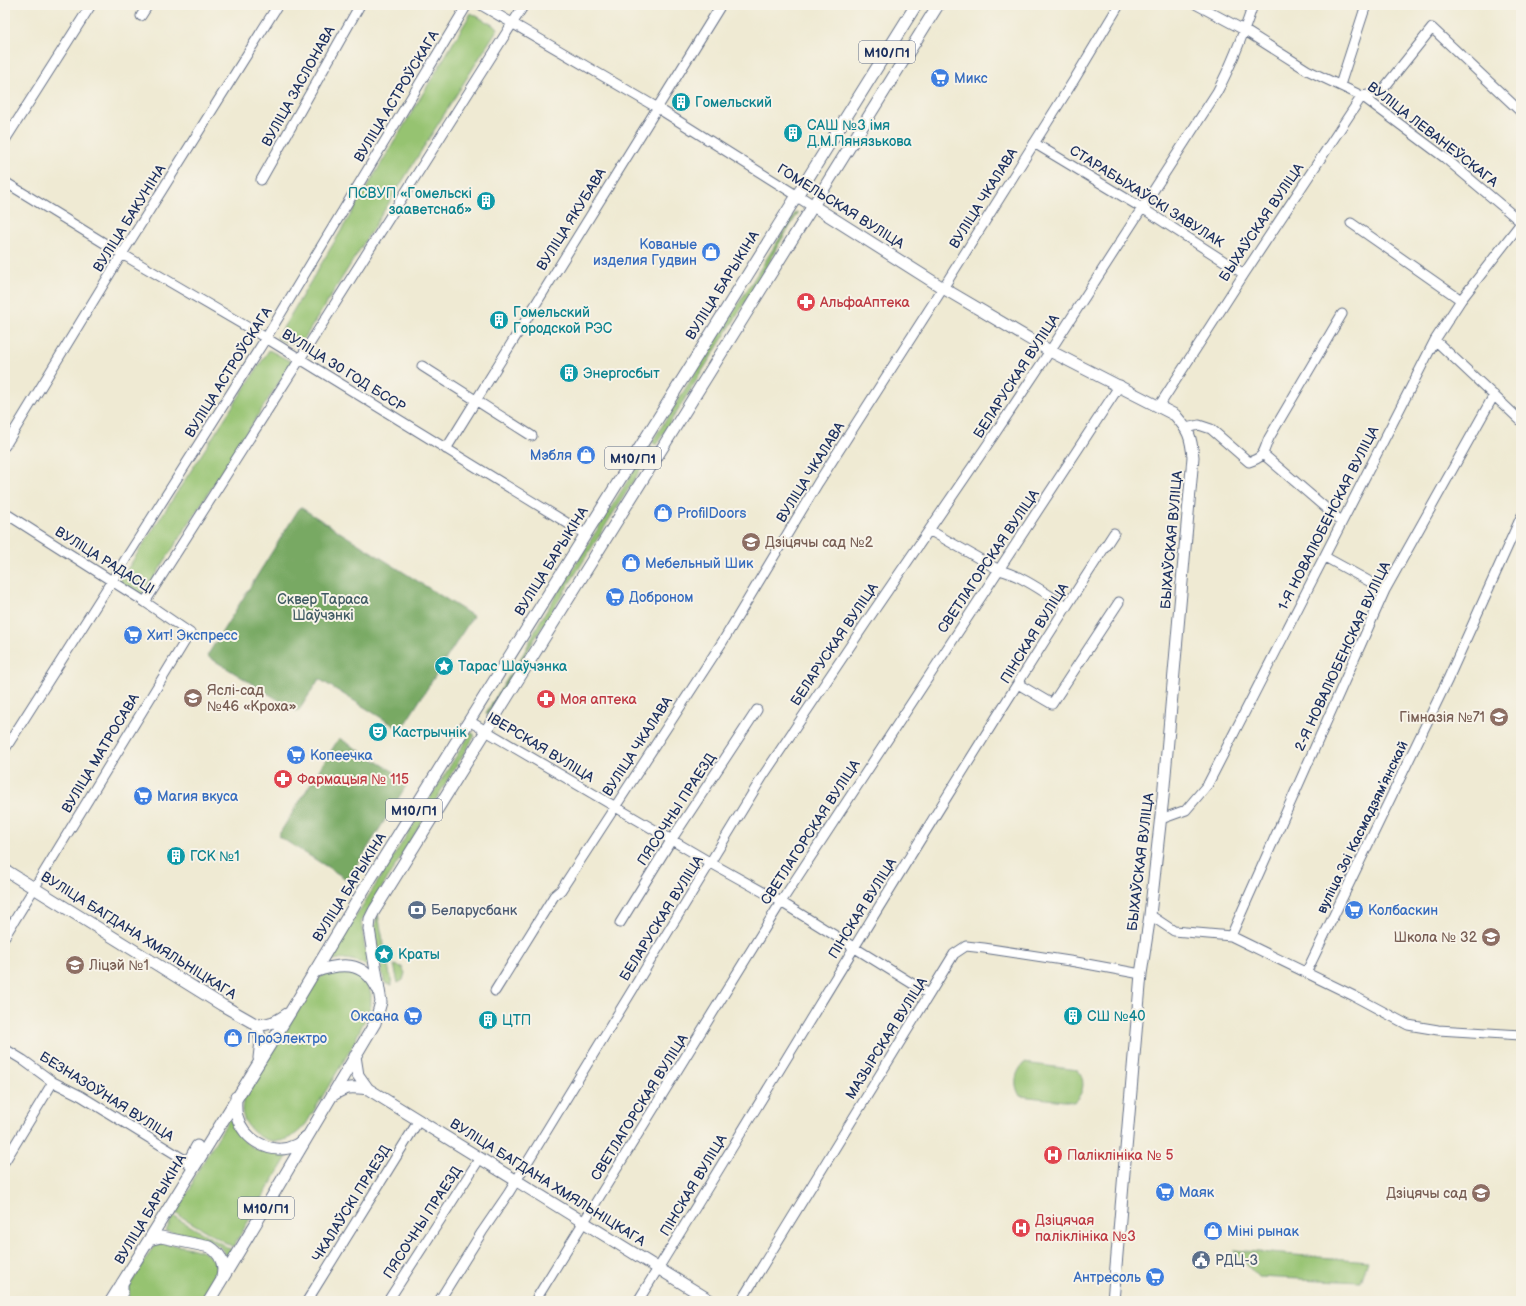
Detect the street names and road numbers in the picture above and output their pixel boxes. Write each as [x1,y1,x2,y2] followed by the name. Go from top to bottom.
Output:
[258,23,339,150] street label: ВУЛІЦА ЗАСЛОНАВА
[350,26,443,165] street label: ВУЛІЦА АСТРОЎСКАГА
[859,41,915,63] road number: М10/П1
[1364,77,1502,191] street label: ВУЛІЦА ЛЕВАНЕЎСКАГА
[1066,141,1229,252] street label: СТАРАБЫХАЎСКІ ЗАВУЛАК
[946,144,1021,252] street label: ВУЛІЦА ЧКАЛАВА
[1215,159,1308,285] street label: БЫХАЎСКАЯ ВУЛІЦА
[774,160,908,253] street label: ГОМЕЛЬСКАЯ ВУЛІЦА
[90,161,170,275] street label: ВУЛІЦА БАКУНІНА
[533,165,610,274] street label: ВУЛІЦА ЯКУБАВА
[682,227,763,343] street label: ВУЛІЦА БАРЫКІНА
[180,303,276,441] street label: ВУЛІЦА АСТРОЎСКАГА
[970,311,1063,442] street label: БЕЛАРУСКАЯ ВУЛІЦА
[279,325,409,415] street label: ВУЛІЦА 30 ГОД БССР
[773,418,848,526] street label: ВУЛІЦА ЧКАЛАВА
[1274,423,1383,613] street label: 1-Я НОВАЛЮБЕНСКАЯ ВУЛІЦА
[605,447,661,469] road number: М10/П1
[1156,470,1186,610] street label: БЫХАЎСКАЯ ВУЛІЦА
[934,486,1043,636] street label: СВЕТЛАГОРСКАЯ ВУЛІЦА
[511,503,592,619] street label: ВУЛІЦА БАРЫКІНА
[52,523,157,598] street label: ВУЛІЦА РАДАСЦІ
[1291,558,1394,754] street label: 2-Я НОВАЛЮБЕНСКАЯ ВУЛІЦА
[787,579,882,709] street label: БЕЛАРУСКАЯ ВУЛІЦА
[997,579,1073,687] street label: ПІНСКАЯ ВУЛІЦА
[58,690,143,816] street label: ВУЛІЦА МАТРОСАВА
[599,693,676,799] street label: ВУЛІЦА ЧКАЛАВА
[484,709,598,786] street label: ІВЕРСКАЯ ВУЛІЦА
[1313,738,1412,916] street label: вуліца Зоі Касмадзямʼянскай
[634,750,719,869] street label: ПЯСОЧНЫ ПРАЕЗД
[757,756,864,908] street label: СВЕТЛАГОРСКАЯ ВУЛІЦА
[1123,791,1157,932] street label: БЫХАЎСКАЯ ВУЛІЦА
[386,799,442,821] road number: М10/П1
[309,829,390,945] street label: ВУЛІЦА БАРЫКІНА
[616,852,707,984] street label: БЕЛАРУСКАЯ ВУЛІЦА
[825,854,901,962] street label: ПІНСКАЯ ВУЛІЦА
[38,868,240,1003] street label: ВУЛІЦА БАГДАНА ХМЯЛЬНІЦКАГА
[842,974,931,1102] street label: МАЗЫРСКАЯ ВУЛІЦА
[587,1030,692,1184] street label: СВЕТЛАГОРСКАЯ ВУЛІЦА
[36,1047,178,1145] street label: БЕЗНАЗОЎНАЯ ВУЛІЦА
[447,1115,649,1250] street label: ВУЛІЦА БАГДАНА ХМЯЛЬНІЦКАГА
[656,1131,731,1239] street label: ПІНСКАЯ ВУЛІЦА
[308,1141,394,1265] street label: ЧКАЛАЎСКІ ПРАЕЗД
[111,1151,190,1267] street label: ВУЛІЦА БАРЫКІНА
[380,1163,465,1282] street label: ПЯСОЧНЫ ПРАЕЗД
[238,1197,294,1219] road number: М10/П1

